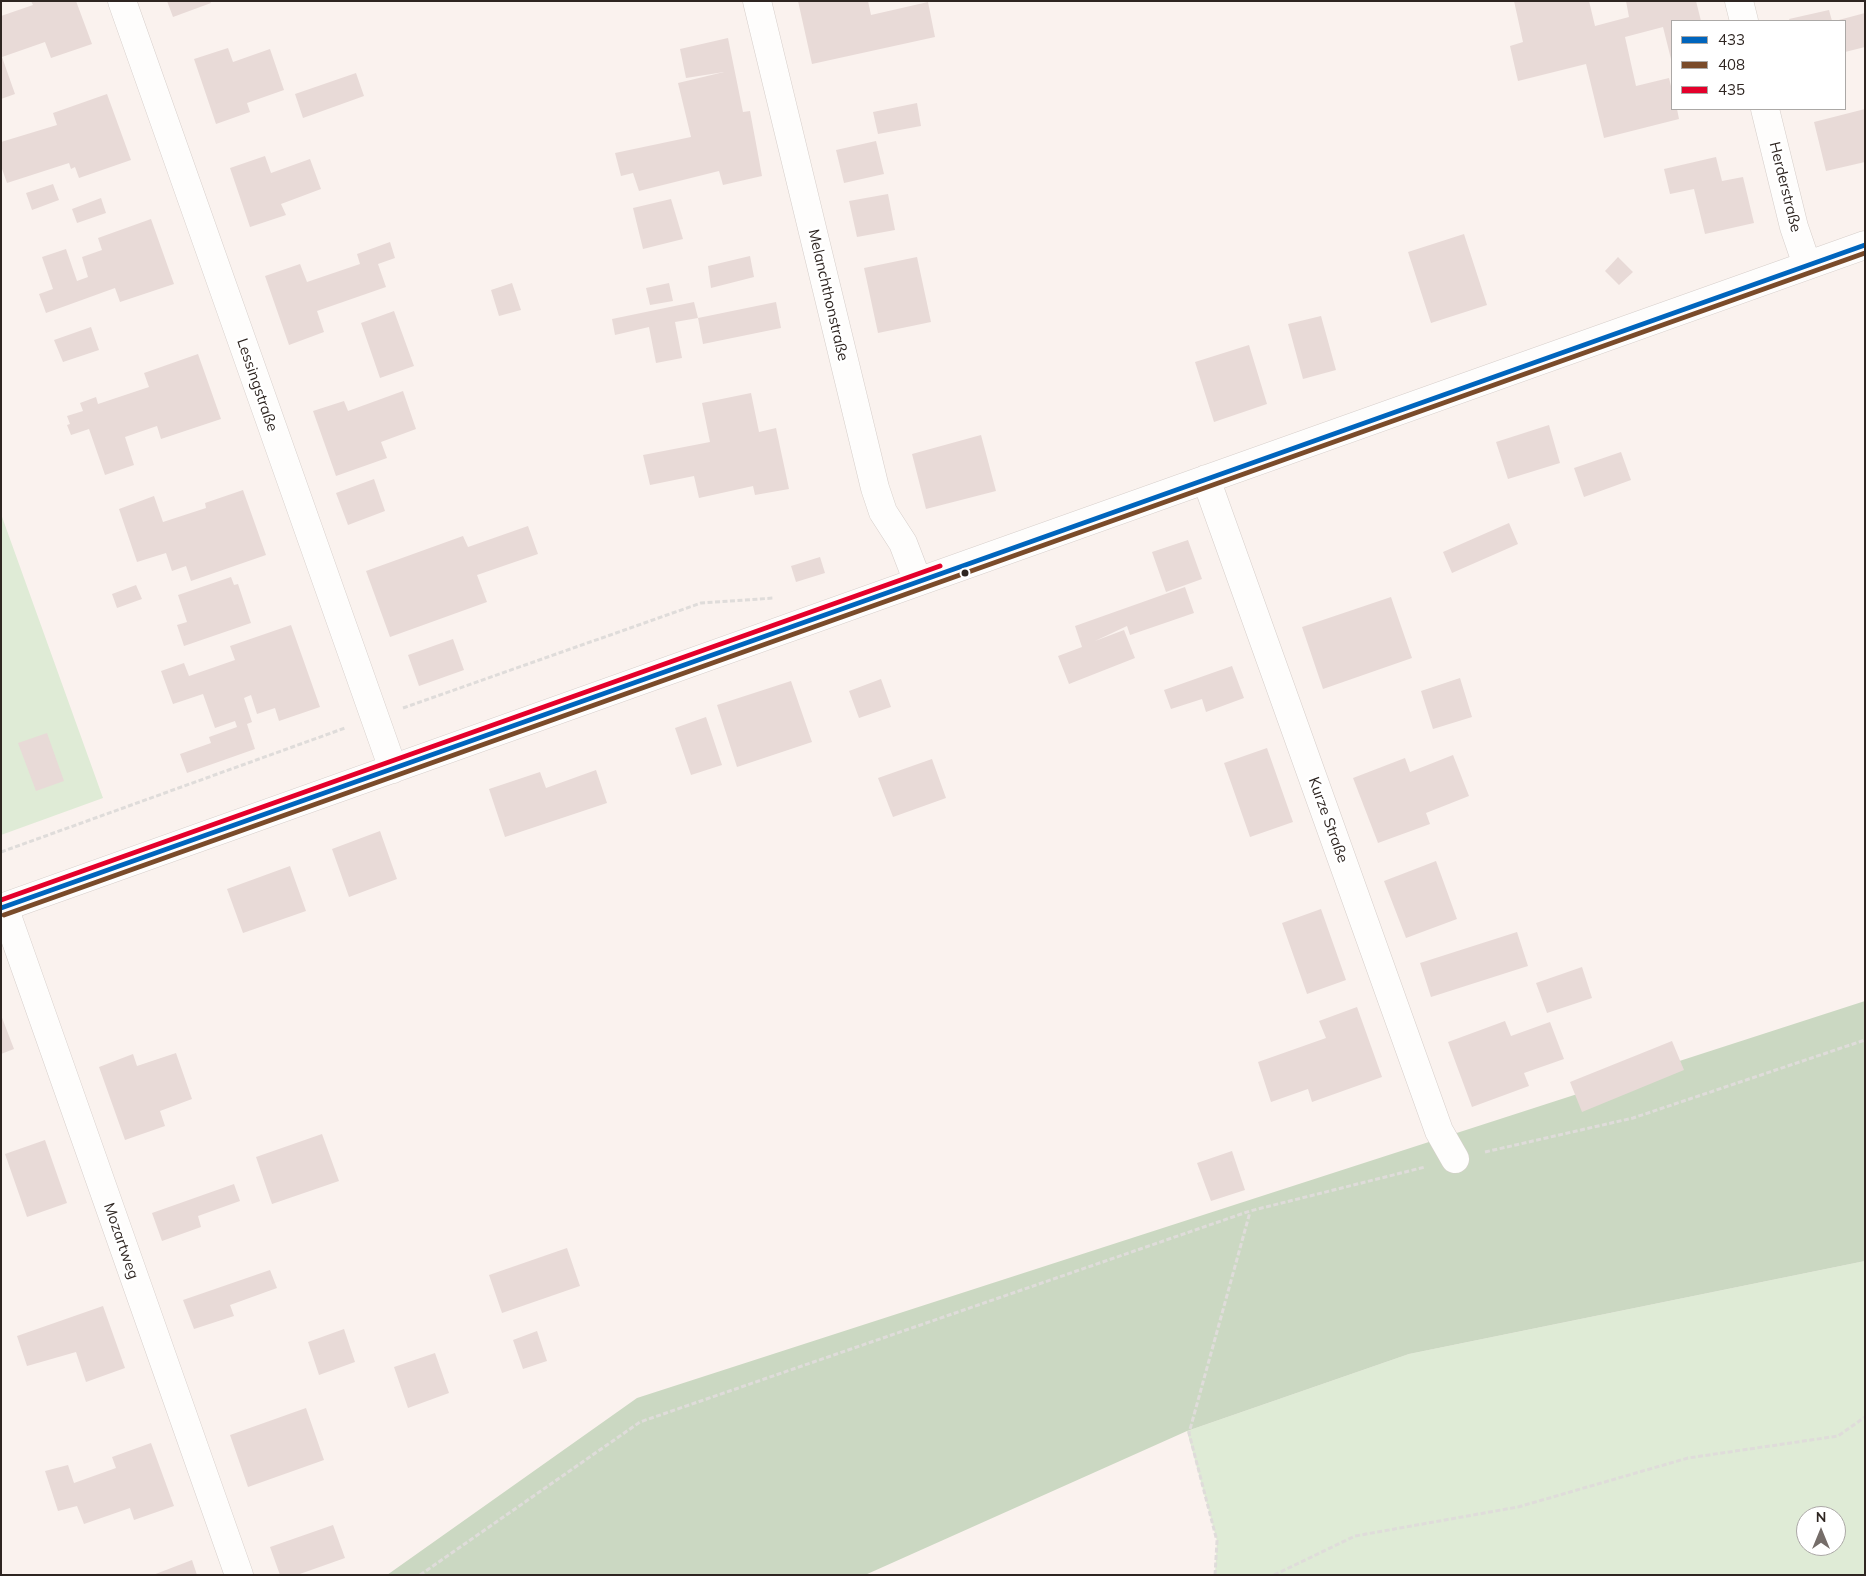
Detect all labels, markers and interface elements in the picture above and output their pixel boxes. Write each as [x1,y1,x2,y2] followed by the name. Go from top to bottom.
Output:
[1671,20,1846,110] legend
[1718,30,1745,49] text: 433
[1718,55,1745,74] text: 408
[1718,80,1745,99] text: 435
[1765,140,1805,234] street label: Herderstraße
[804,227,852,363] street label: Melanchthonstraße
[233,336,281,434] street label: Lessingstraße
[960,568,970,578] unlabelled marker
[1304,775,1352,865] street label: Kurze Straße
[100,1201,142,1281] street label: Mozartweg
[1796,1506,1846,1556] north arrow
[1816,1508,1826,1526] text: N

